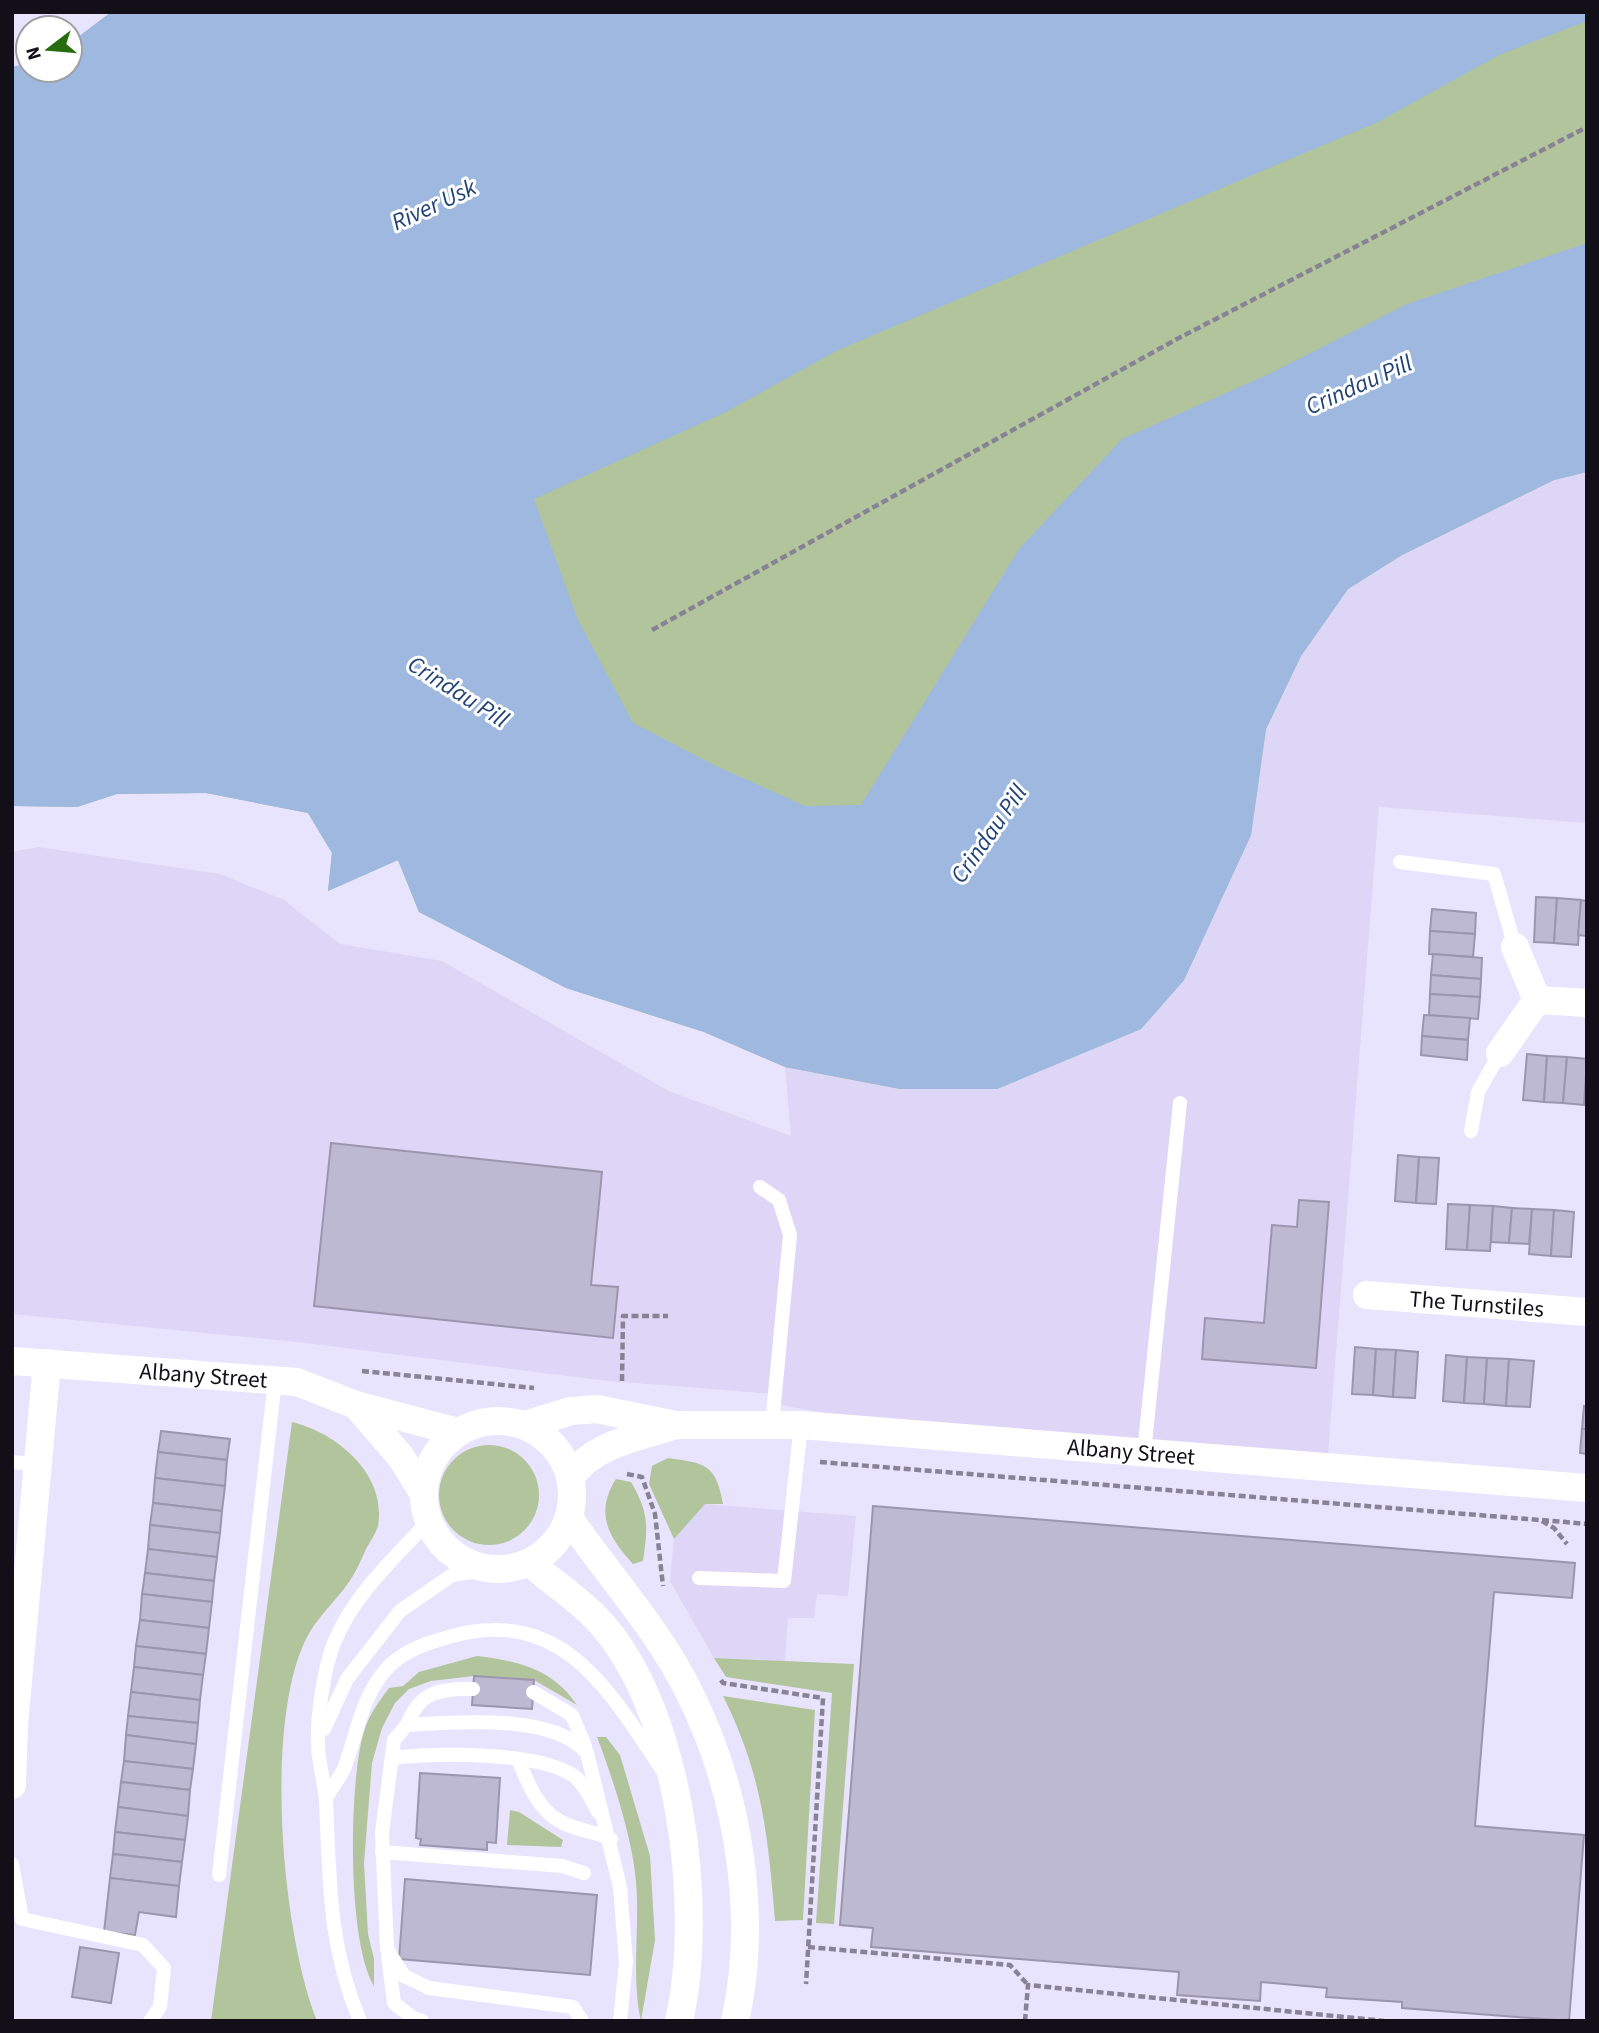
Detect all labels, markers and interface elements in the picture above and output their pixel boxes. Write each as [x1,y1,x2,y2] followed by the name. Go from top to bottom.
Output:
[14,14,84,84] north arrow
[19,43,49,63] text: N
[386,170,483,240] water label: River Usk
[1300,346,1418,424] water label: Crindau Pill
[401,647,515,737] water label: Crindau Pill
[942,777,1036,891] water label: Crindau Pill
[1408,1282,1545,1325] street label: The Turnstiles
[138,1354,269,1396] street label: Albany Street
[1066,1430,1197,1473] street label: Albany Street

